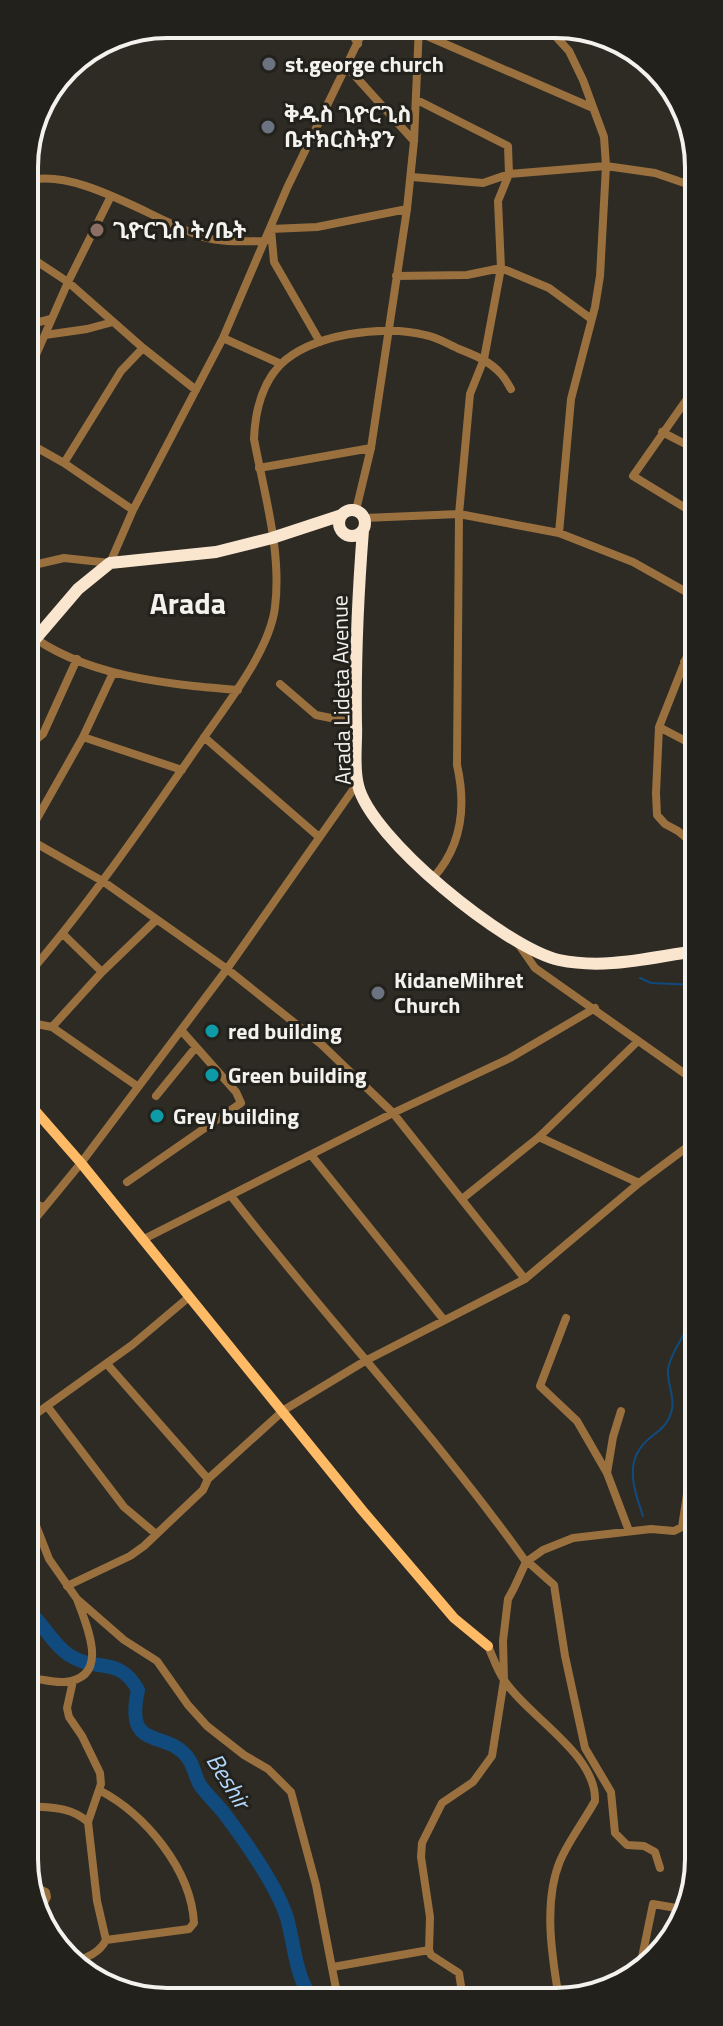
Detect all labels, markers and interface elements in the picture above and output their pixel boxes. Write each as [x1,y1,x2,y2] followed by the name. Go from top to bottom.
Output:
[285,47,444,81] place label: st.george church
[260,55,278,73] marker: st.george church
[284,97,411,156] place label: ቅዱስ ጊዮርጊስ ቤተክርስትያን
[259,118,277,136] marker: ቅዱስ ጊዮርጊስ ቤተክርስትያን
[113,213,247,247] place label: ጊዮርጊስ ት/ቤት
[88,221,106,239] marker: ጊዮርጊስ ት/ቤት
[150,580,226,626] district label: Arada
[322,595,360,785] street label: Arada Lideta Avenue
[394,963,524,1022] place label: KidaneMihret Church
[369,984,387,1002] marker: KidaneMihret Church
[228,1014,342,1048] place label: red building
[203,1022,221,1040] marker: red building
[228,1058,367,1092] place label: Green building
[203,1066,221,1084] marker: Green building
[173,1099,299,1133] place label: Grey building
[148,1107,166,1125] marker: Grey building
[198,1746,262,1818] water label: Beshir

